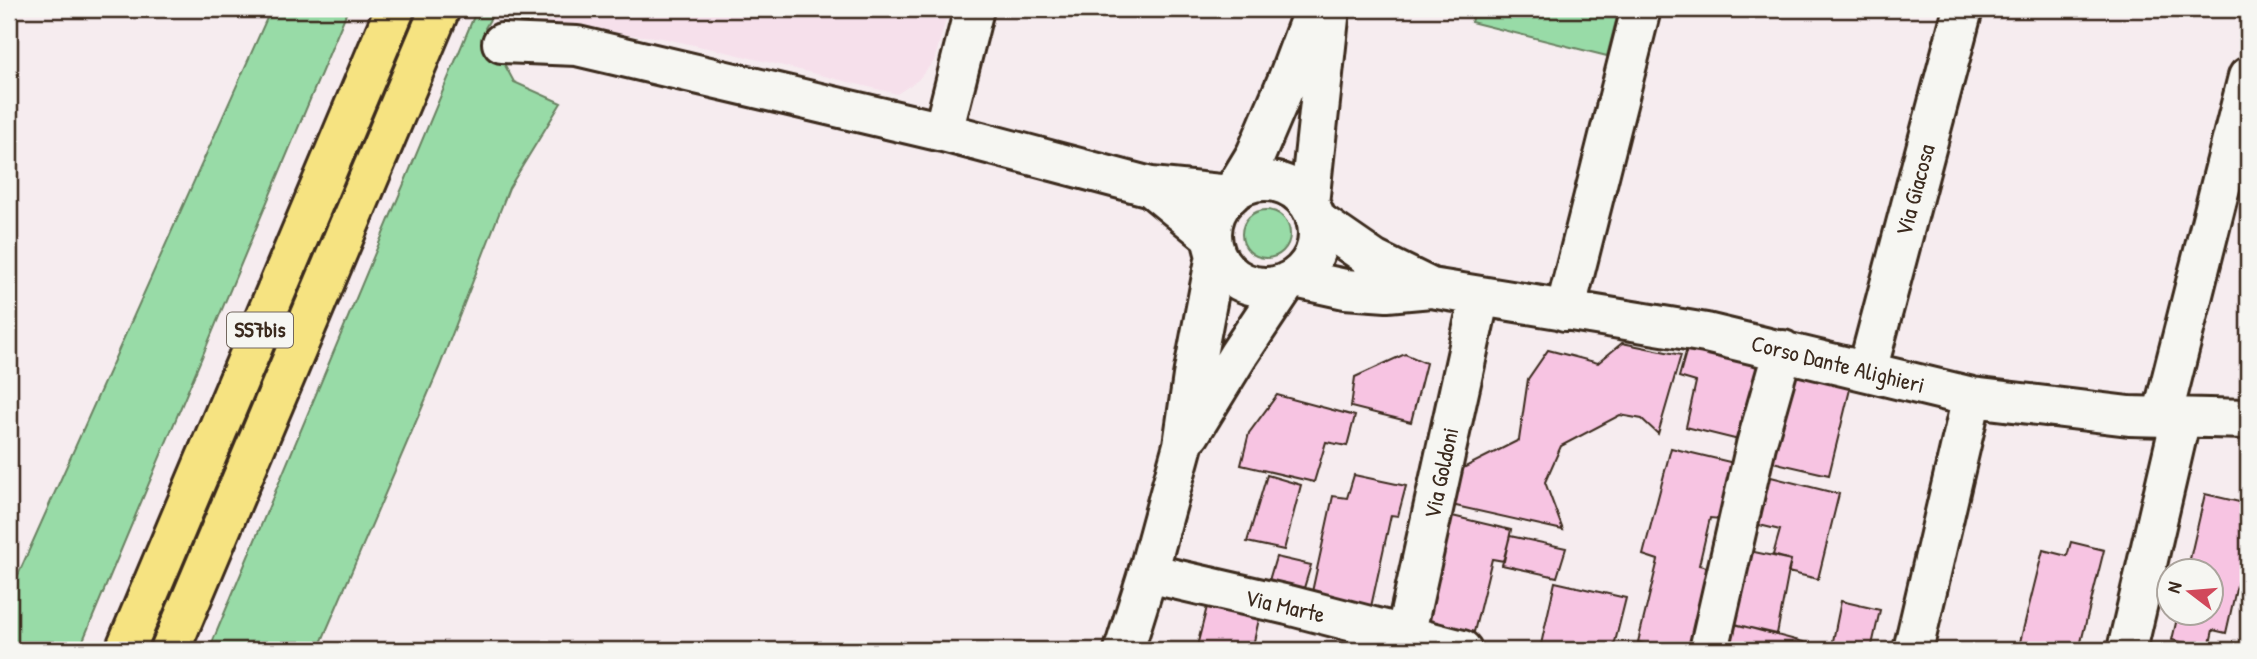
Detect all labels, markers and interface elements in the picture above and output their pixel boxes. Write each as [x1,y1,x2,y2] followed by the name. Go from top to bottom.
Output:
[1887,141,1942,239] street label: Via Giacosa
[227,312,293,348] road number: SS7bis
[1748,327,1928,400] street label: Corso Dante Alighieri
[1416,424,1465,521] street label: Via Goldoni
[2156,558,2226,628] north arrow
[2160,579,2188,596] text: N
[1242,581,1328,630] street label: Via Marte

